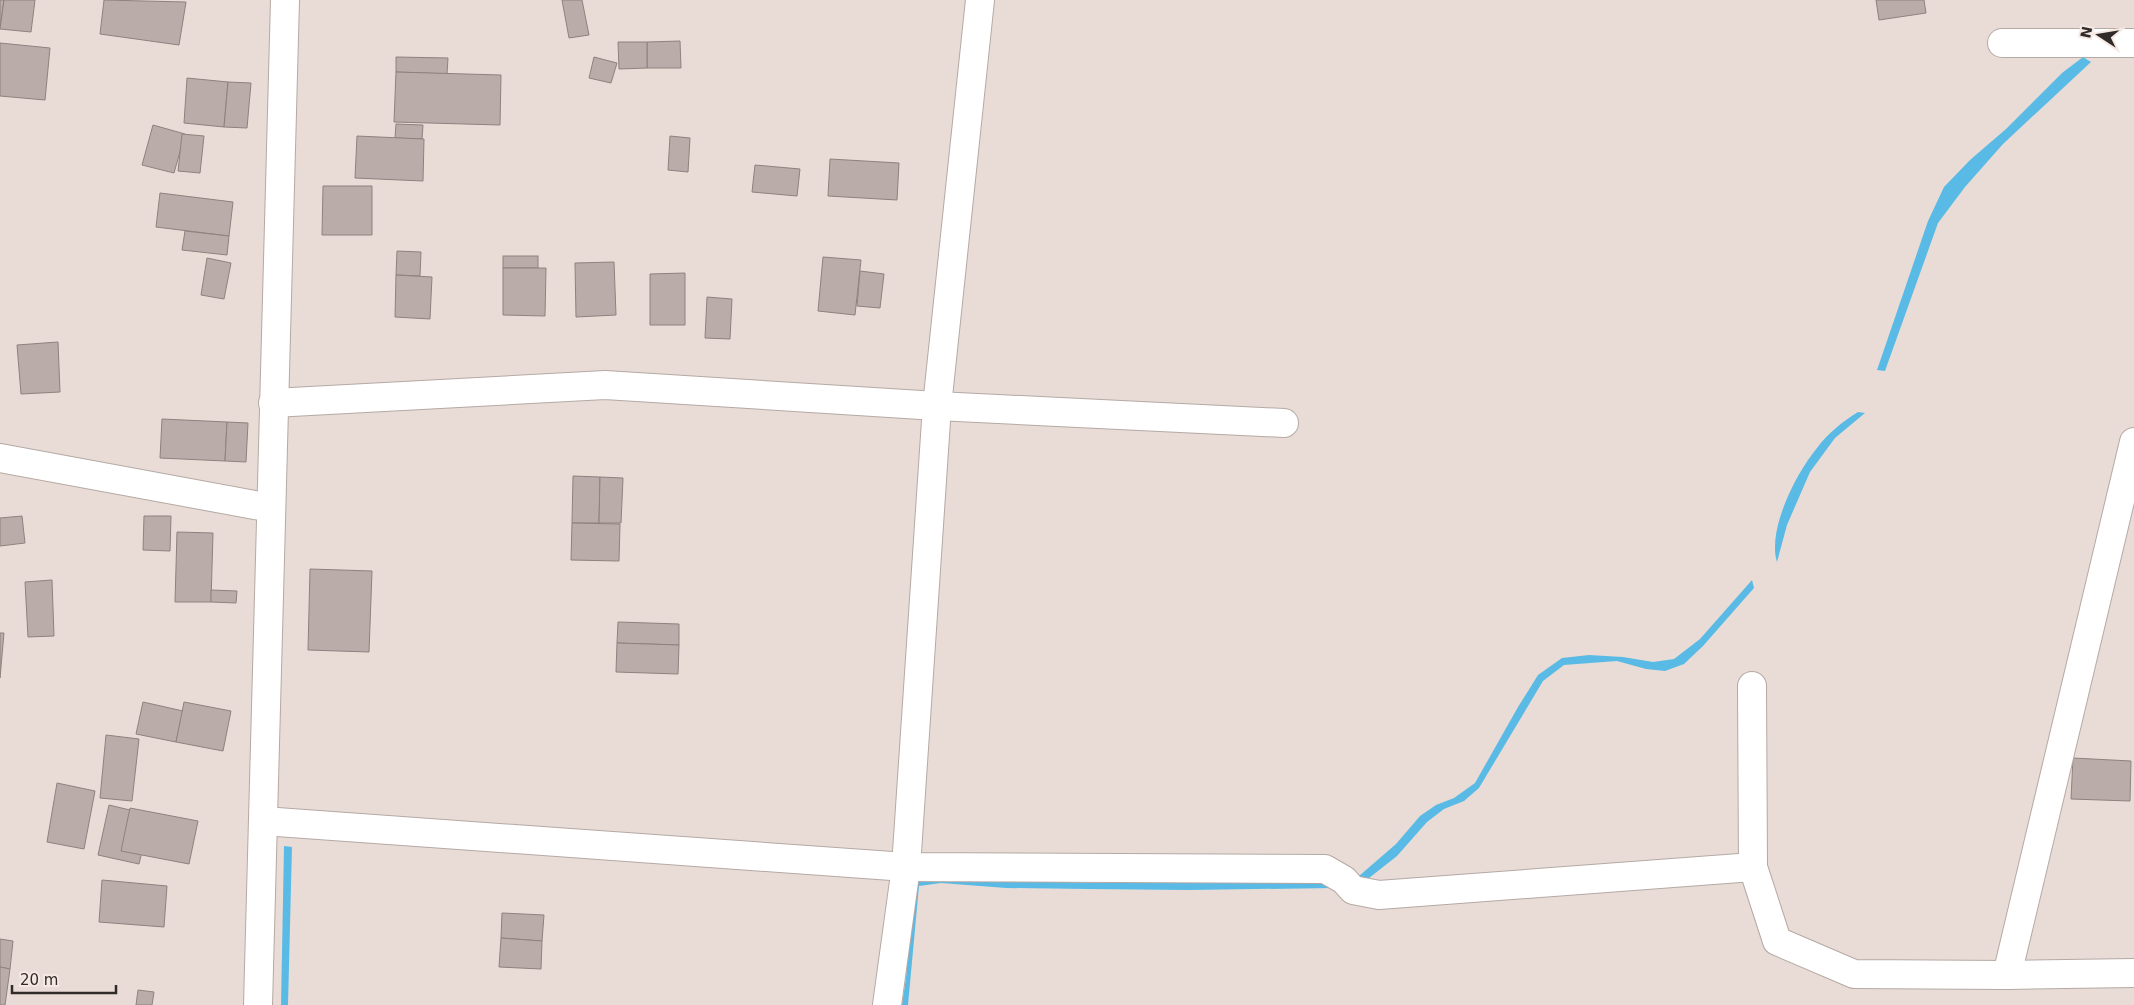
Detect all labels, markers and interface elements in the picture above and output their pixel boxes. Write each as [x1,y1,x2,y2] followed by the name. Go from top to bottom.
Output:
[2074,10,2124,60] north arrow
[2077,25,2095,40] text: N
[12,962,116,994] scale bar
[20,971,58,989] text: 20 m

